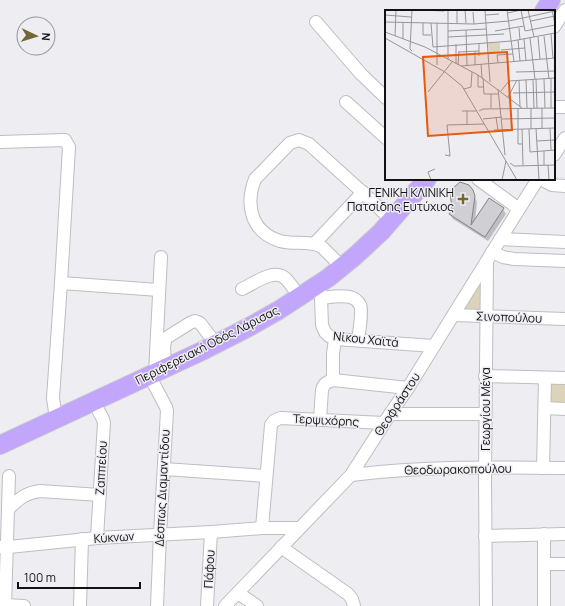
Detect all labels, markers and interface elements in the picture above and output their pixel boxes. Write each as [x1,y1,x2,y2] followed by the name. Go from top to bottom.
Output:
[385,10,555,180] inset map
[16,16,56,56] north arrow
[39,32,54,41] text: N
[347,184,454,215] place label: ΓΕΝΙΚΗ ΚΛΙΝΙΚΗ Πατσίδης Ευτύχιος
[457,193,469,205] marker: ΓΕΝΙΚΗ ΚΛΙΝΙΚΗ Πατσίδης Ευτύχιος
[132,301,282,389] street label: Περιφερειακή Οδός Λάρισας
[476,307,542,327] street label: Σινοπούλου
[332,327,400,351] street label: Νίκου Χαϊτά
[477,367,494,451] street label: Γεωργίου Μέγα
[370,369,424,439] street label: Θεοφράστου
[293,410,360,430] street label: Τερψιχόρης
[150,429,174,547] street label: Δέσπως Διαμαντίδου
[91,440,111,496] street label: Ζαππείου
[404,460,512,478] street label: Θεοδωρακοπούλου
[93,527,135,547] street label: Κύκνων
[200,549,218,589] street label: Πάφου
[18,564,140,590] scale bar
[24,569,56,586] text: 100 m

